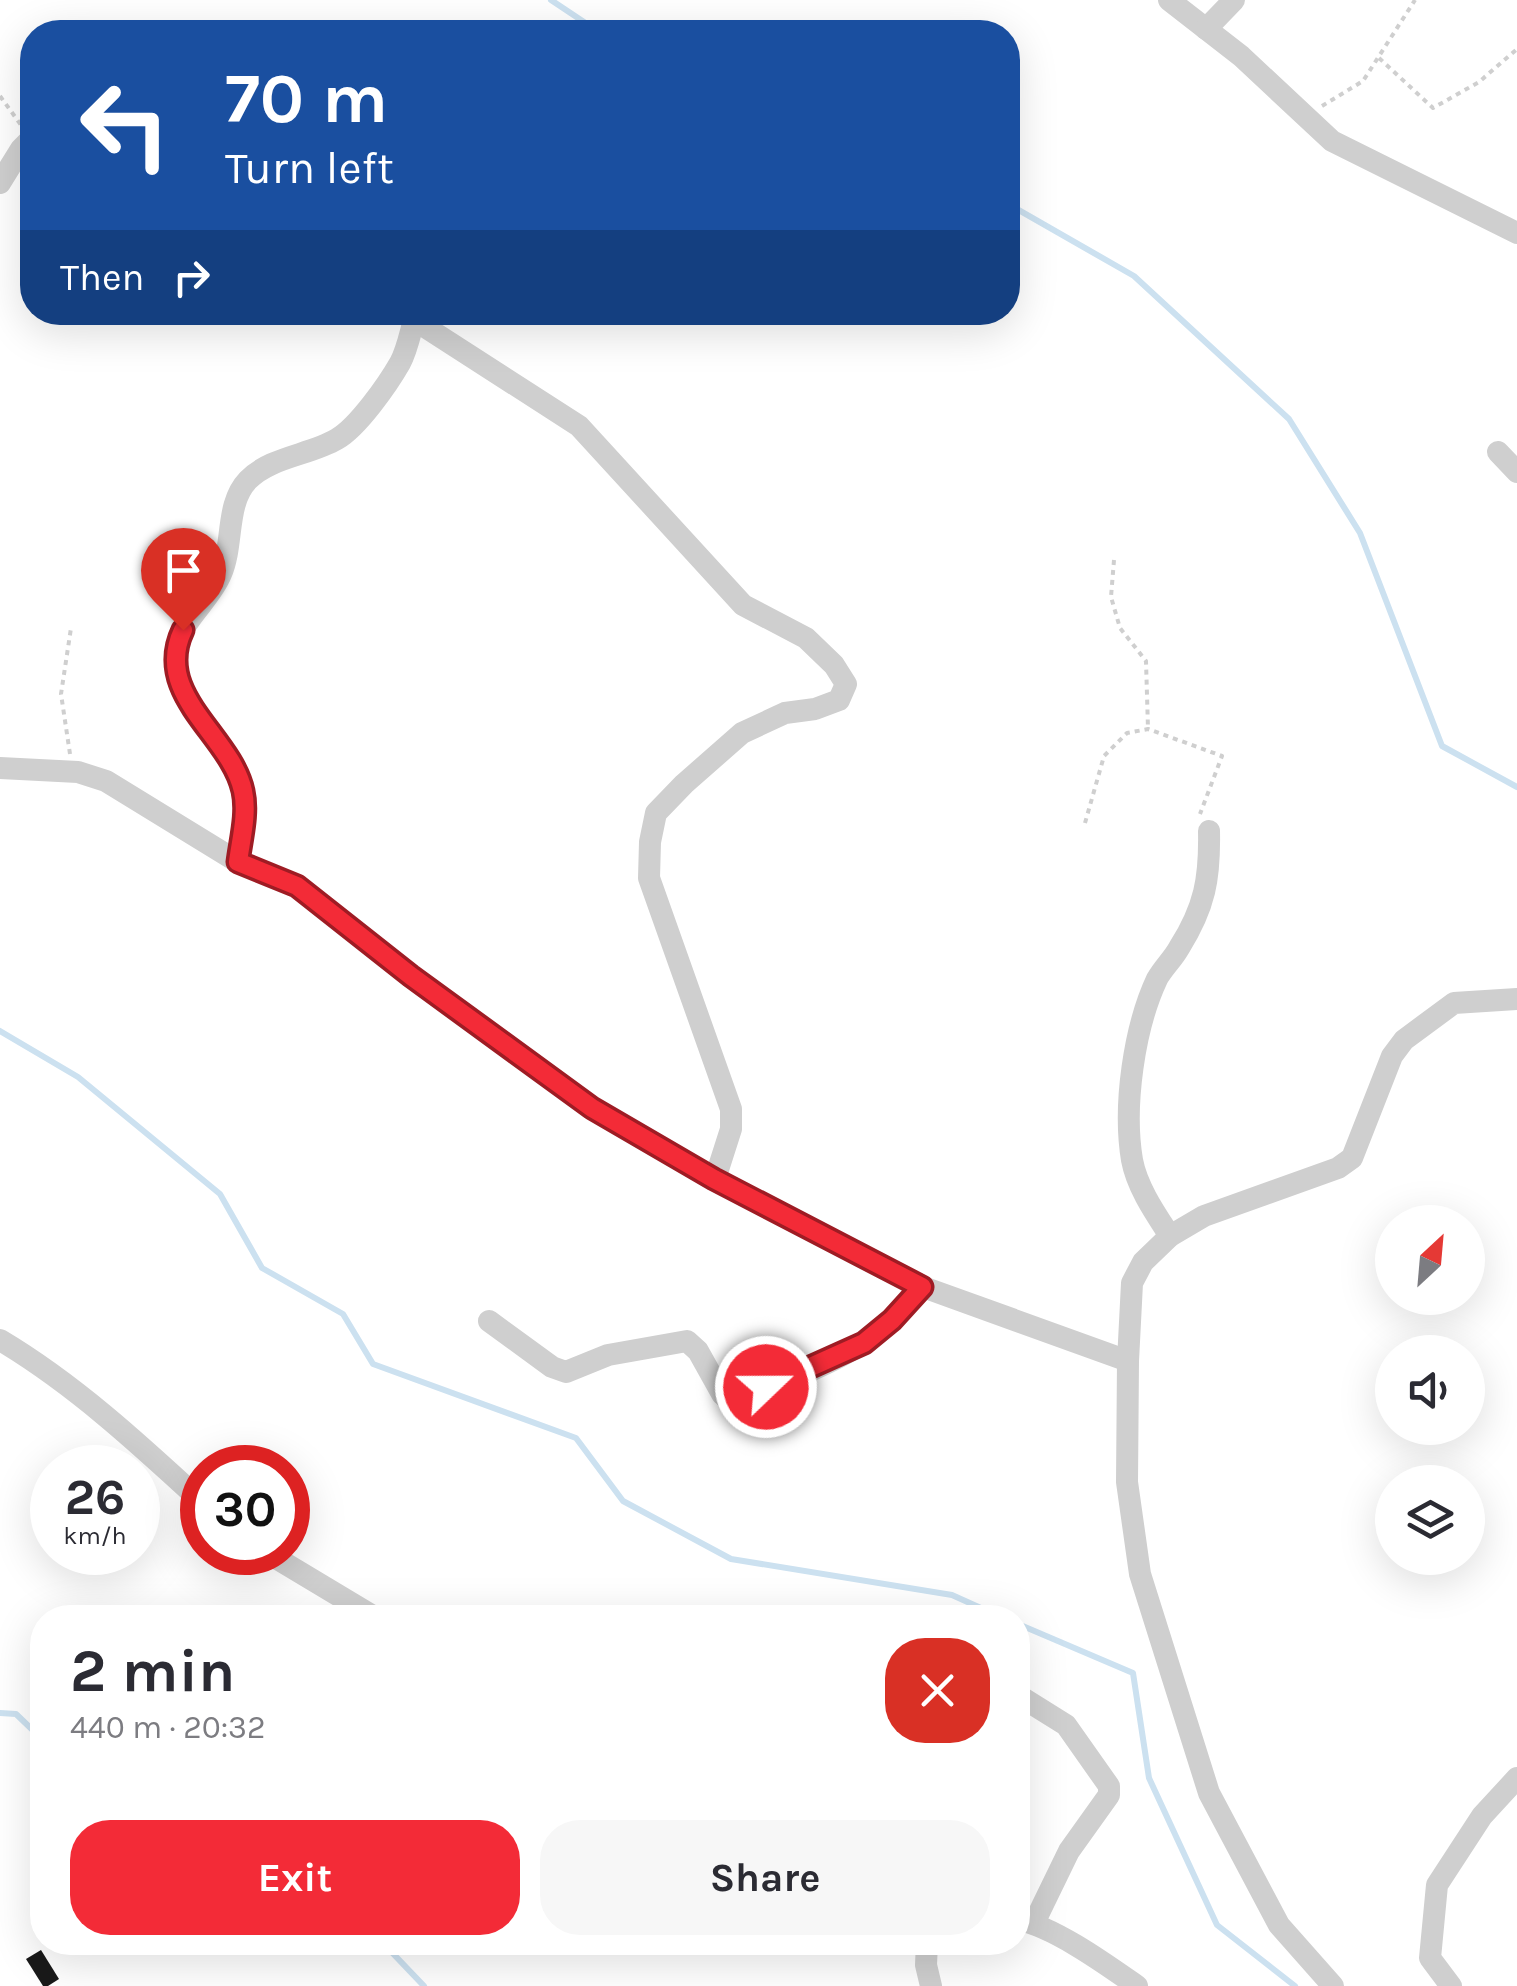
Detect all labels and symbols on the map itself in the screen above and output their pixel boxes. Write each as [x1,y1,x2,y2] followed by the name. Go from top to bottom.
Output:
[141,528,226,631] pin
[1375,1205,1485,1315] north arrow
[714,1335,818,1439] position arrow
[180,1445,310,1575] speed limit sign: 30

